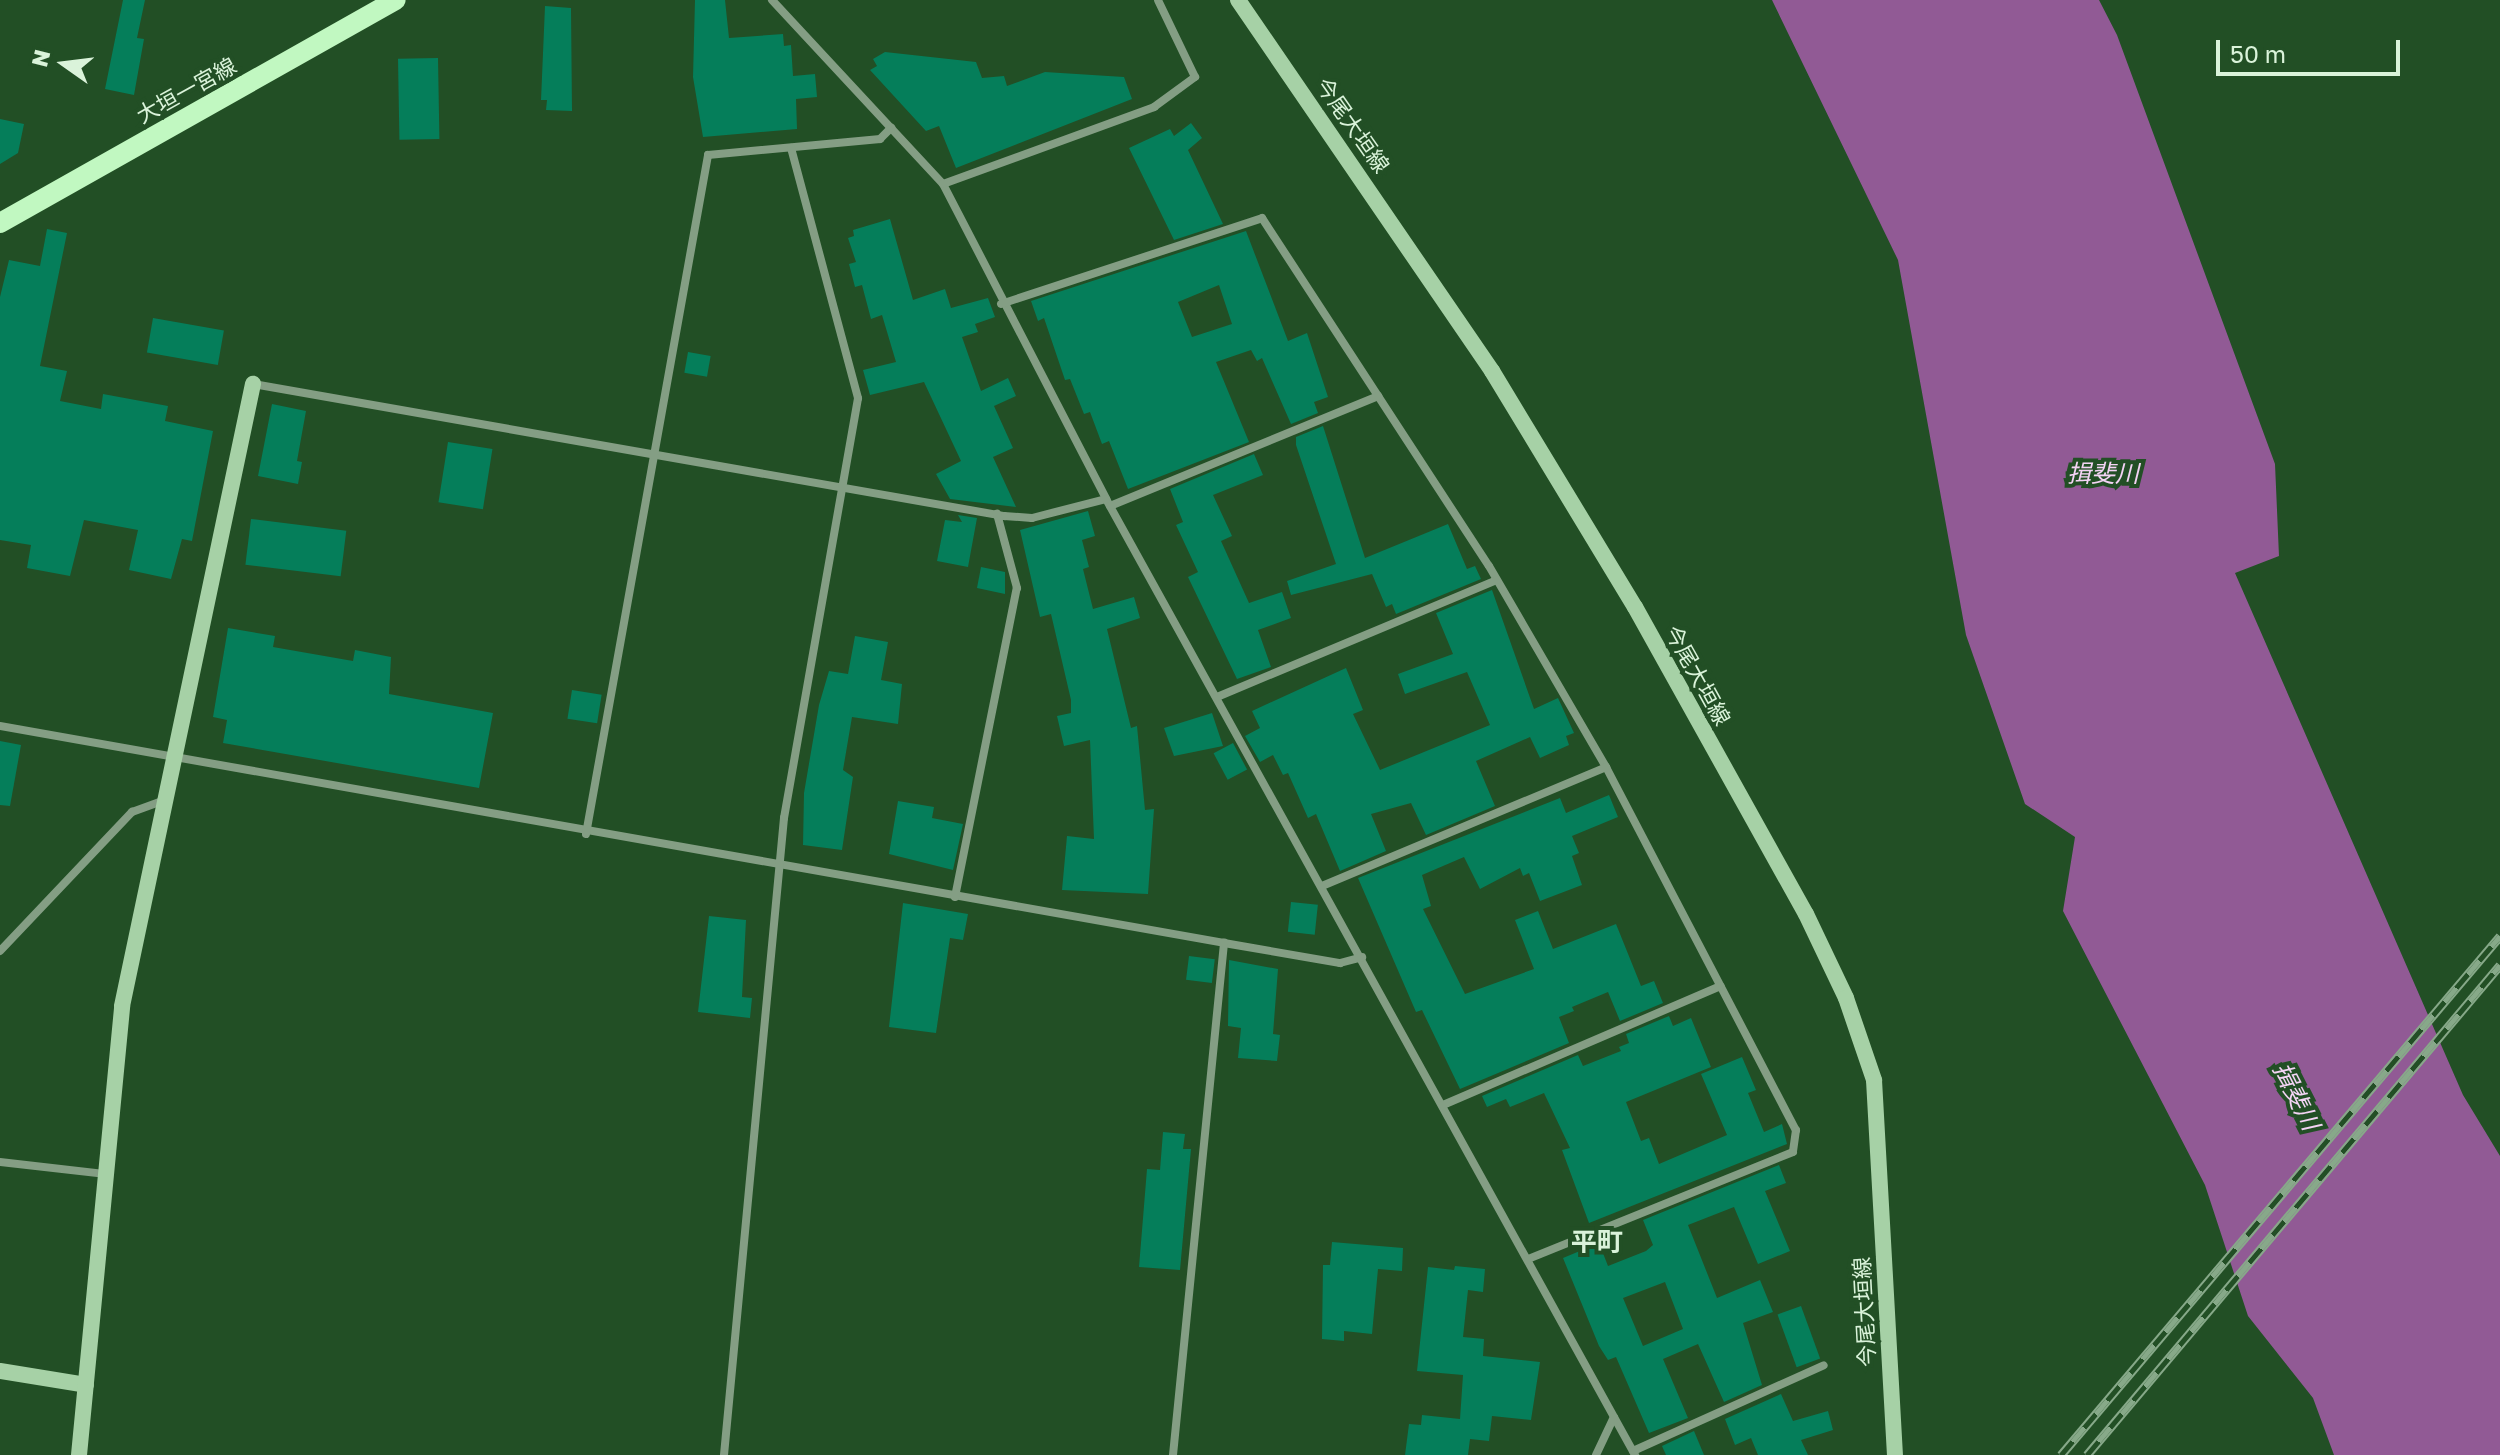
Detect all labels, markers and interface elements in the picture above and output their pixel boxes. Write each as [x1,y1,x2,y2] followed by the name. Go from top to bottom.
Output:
[24,24,104,104] north arrow
[2220,24,2404,74] scale bar
[2230,39,2286,68] text: 50 m
[25,47,55,69] text: N
[131,52,241,128] street label: 大垣一宮線
[1311,72,1395,178] street label: 今尾大垣線
[2067,459,2139,487] water label: 揖斐川
[1660,620,1736,730] street label: 今尾大垣線
[2268,1057,2326,1135] water label: 揖斐川
[1571,1226,1623,1258] district label: 平町
[1848,1256,1880,1368] street label: 今尾大垣線

